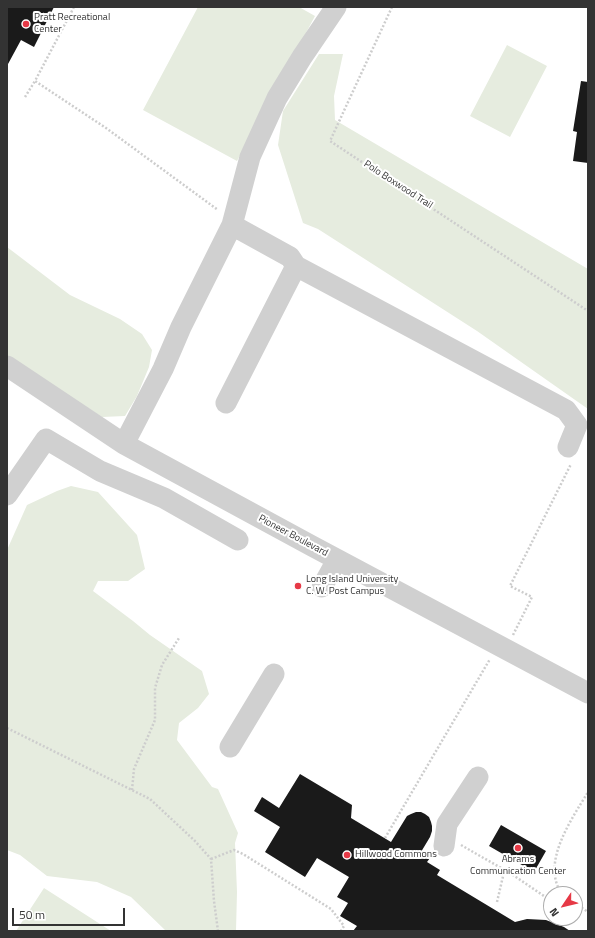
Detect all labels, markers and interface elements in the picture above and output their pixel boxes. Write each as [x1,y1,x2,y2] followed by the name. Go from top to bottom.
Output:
[34,12,110,36] place label: Pratt Recreational Center
[21,19,31,29] marker: Pratt Recreational Center
[361,158,435,212] street label: Polo Boxwood Trail
[256,513,330,559] street label: Pioneer Boulevard
[306,574,398,598] place label: Long Island University C. W. Post Campus
[293,581,303,591] marker: Long Island University C. W. Post Campus
[513,843,523,853] marker: Abrams Communication Center
[355,849,437,861] place label: Hillwood Commons
[342,850,352,860] marker: Hillwood Commons
[470,854,566,878] place label: Abrams Communication Center
[543,886,583,926] north arrow
[14,900,127,926] scale bar
[19,905,45,924] text: 50 m
[545,905,563,920] text: N

